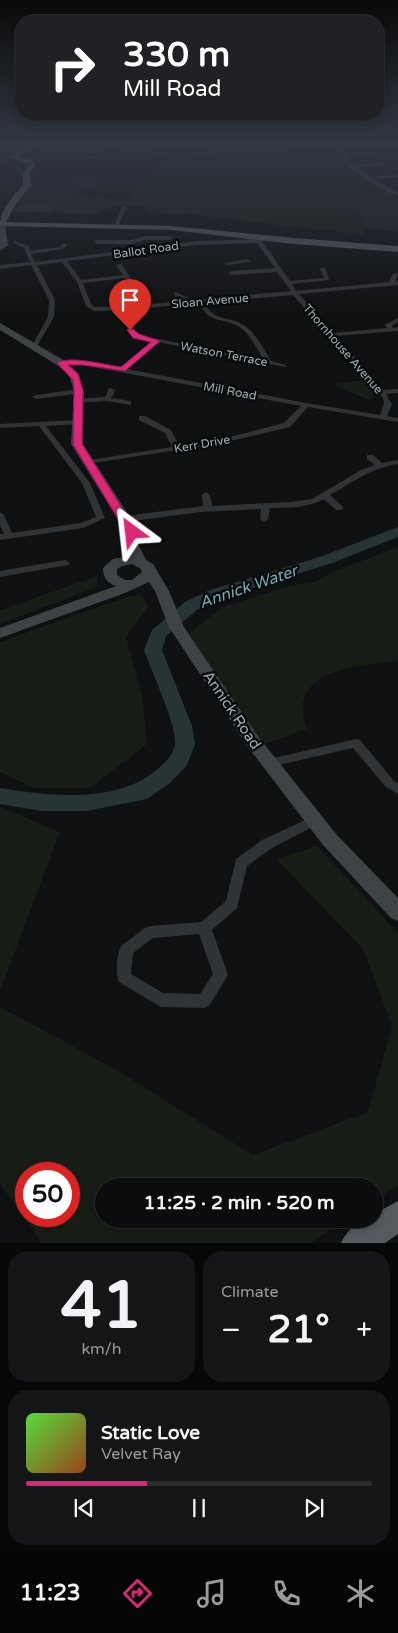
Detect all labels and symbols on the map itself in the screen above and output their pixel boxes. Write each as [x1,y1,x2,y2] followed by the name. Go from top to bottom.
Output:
[112,238,180,262] street label: Ballot Road
[109,279,151,330] pin
[171,291,250,311] street label: Sloan Avenue
[300,301,386,397] street label: Thornhouse Avenue
[179,339,269,369] street label: Watson Terrace
[202,379,258,403] street label: Mill Road
[173,432,231,456] street label: Kerr Drive
[105,505,157,557] position arrow
[197,560,302,613] water label: Annick Water
[199,667,265,753] street label: Annick Road
[15,1162,80,1227] speed limit sign: 50

